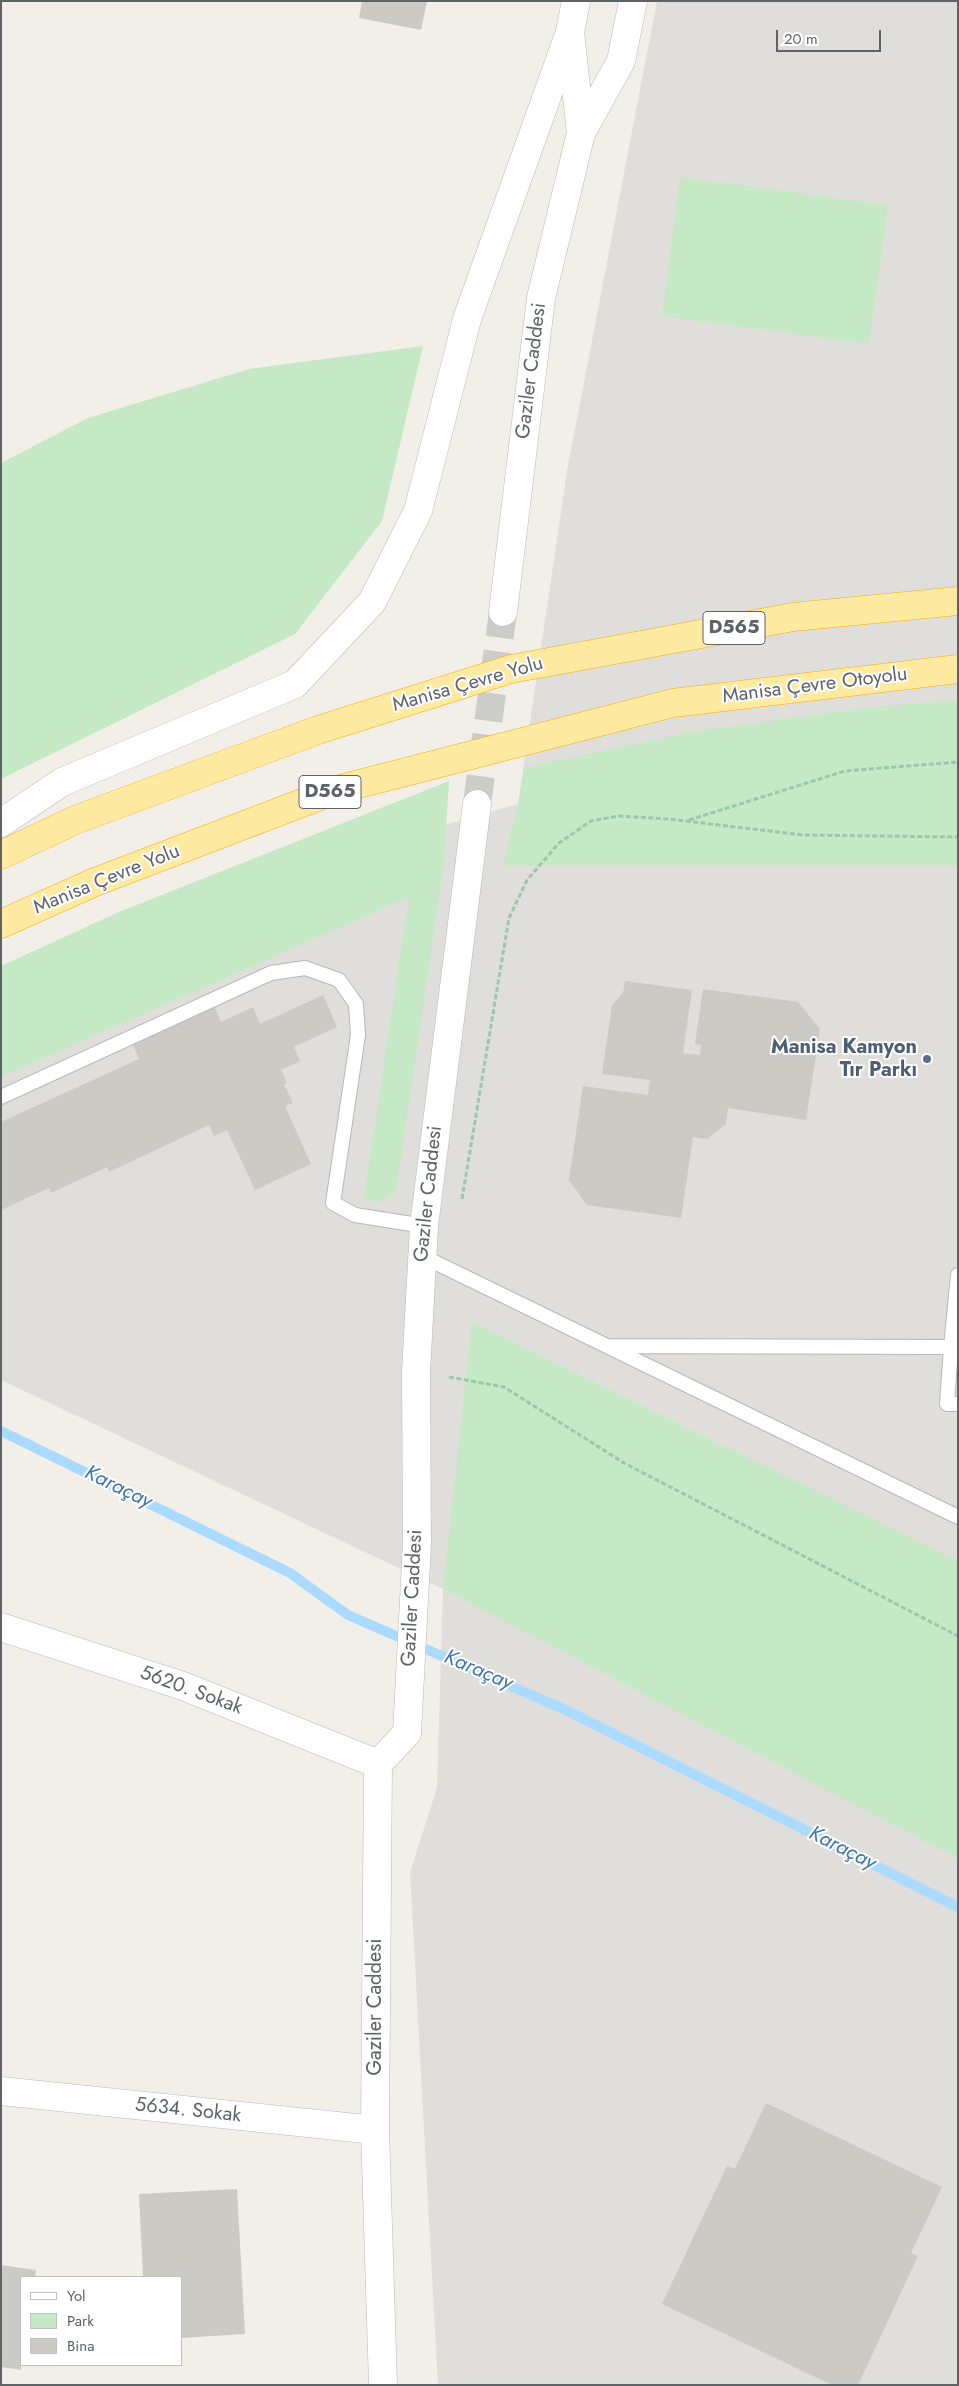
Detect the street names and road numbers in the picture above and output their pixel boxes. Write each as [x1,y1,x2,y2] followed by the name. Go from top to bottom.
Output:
[512,302,552,440] street label: Gaziler Caddesi
[703,612,765,644] road number: D565
[390,652,546,718] street label: Manisa Çevre Yolu
[721,663,909,709] street label: Manisa Çevre Otoyolu
[299,776,361,809] road number: D565
[30,840,184,920] street label: Manisa Çevre Yolu
[410,1125,448,1263] street label: Gaziler Caddesi
[397,1529,429,1667] street label: Gaziler Caddesi
[136,1661,246,1721] street label: 5620. Sokak
[364,1939,388,2075] street label: Gaziler Caddesi
[134,2094,242,2128] street label: 5634. Sokak

